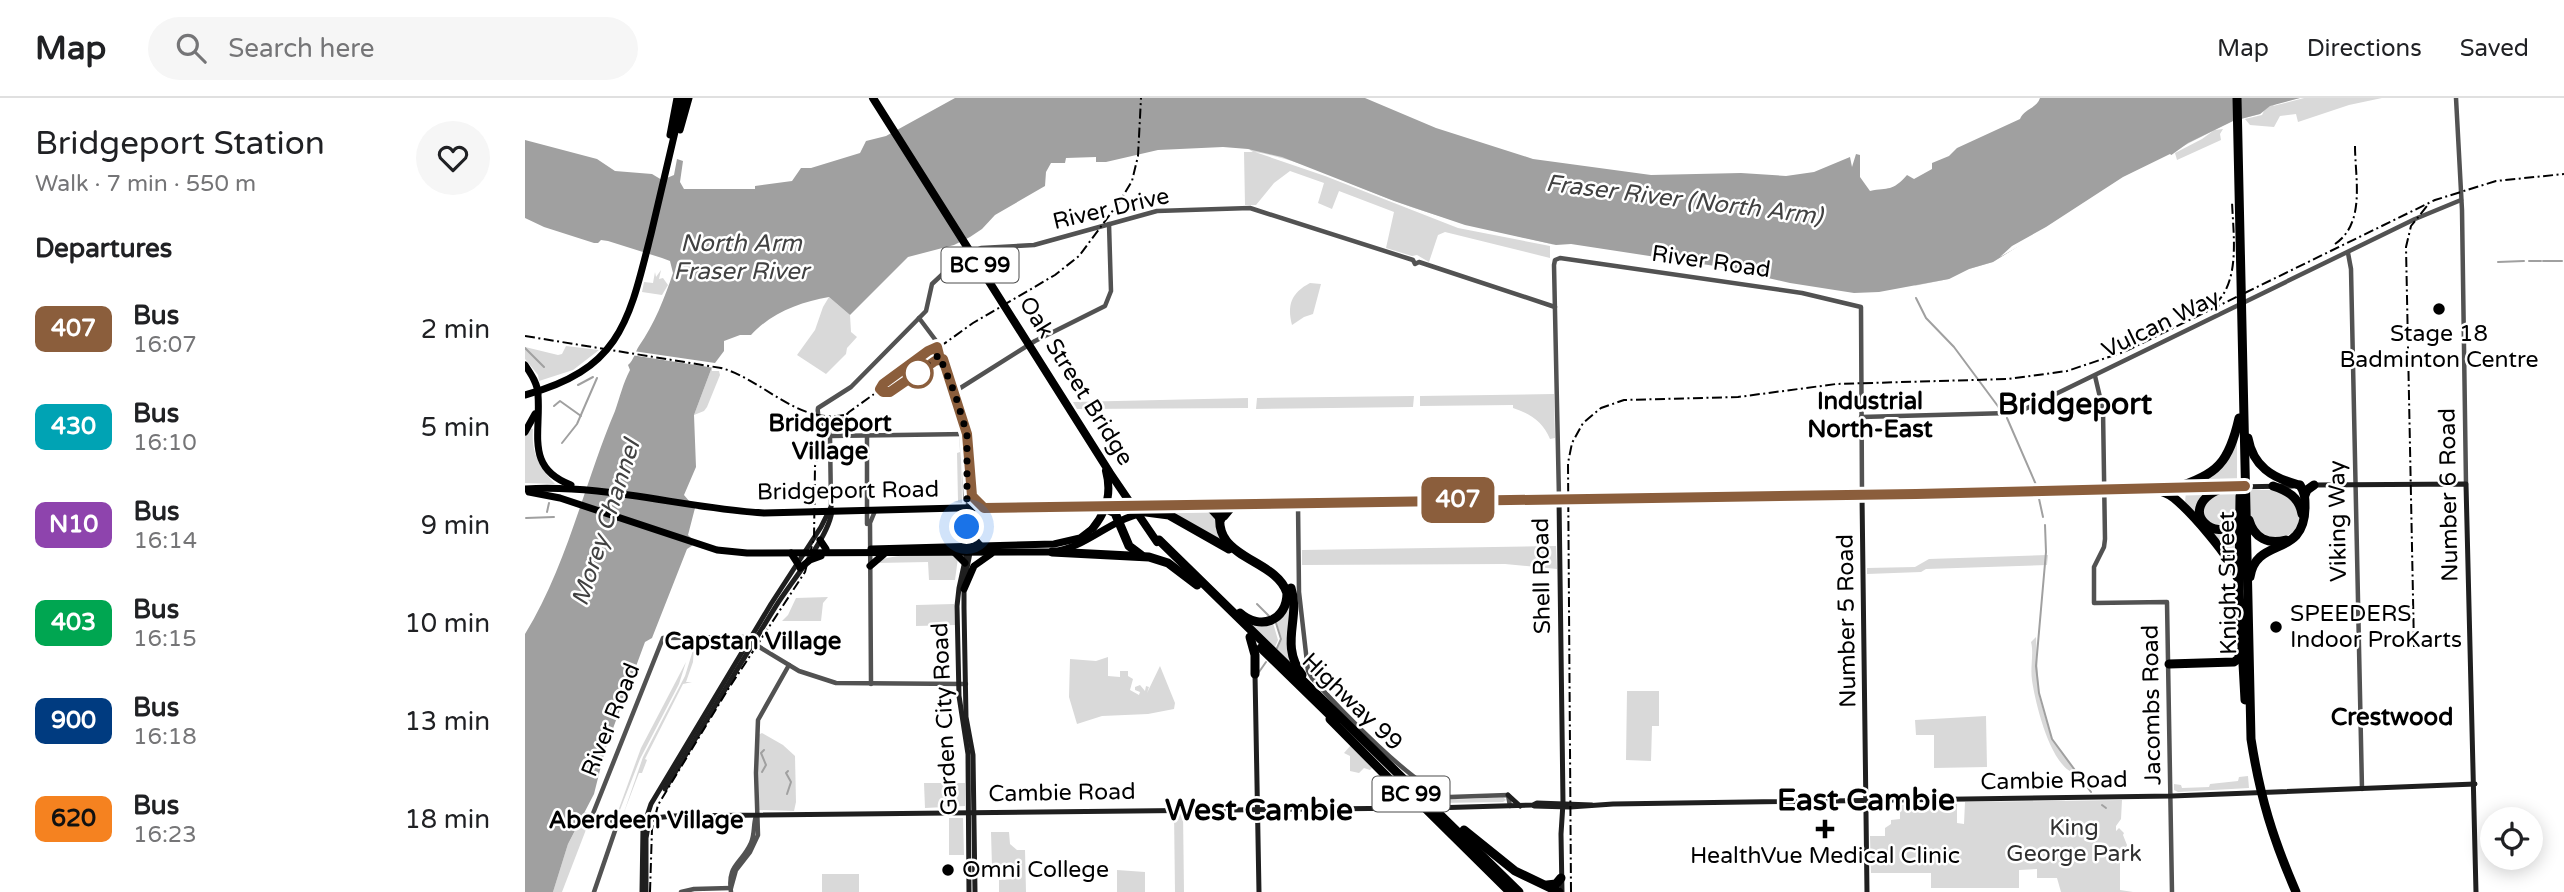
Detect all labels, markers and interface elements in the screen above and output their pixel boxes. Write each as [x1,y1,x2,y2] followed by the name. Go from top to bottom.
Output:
[148,17,638,80] search box
[35,29,106,68] text: Map
[172,29,210,67] icon: search
[228,33,374,64] text: Search here
[2217,34,2269,63] text: Map
[2307,34,2422,63] text: Directions
[2460,34,2529,63] text: Saved
[416,121,490,195] button: heart
[35,124,325,163] text: Bridgeport Station
[1544,169,1825,232] water label: Fraser River (North Arm)
[35,170,256,198] text: Walk · 7 min · 550 m
[1050,182,1172,236] street label: River Drive
[673,229,812,286] water label: North Arm Fraser River
[35,233,172,264] text: Departures
[1650,240,1772,284] street label: River Road
[941,248,1019,282] road number: BC 99
[2098,284,2224,364] street label: Vulcan Way
[1013,291,1139,471] street label: Oak Street Bridge
[133,300,179,331] text: Bus
[2431,301,2447,317] marker: Stage 18 Badminton Centre
[51,314,96,343] text: 407
[421,314,490,345] text: 2 min
[2339,320,2539,374] place label: Stage 18 Badminton Centre
[133,331,197,359] text: 16:07
[903,358,933,388] unlabelled marker
[1998,386,2153,423] district label: Bridgeport
[1807,387,1934,444] district label: Industrial North-East
[133,398,179,429] text: Bus
[2433,408,2465,582] street label: Number 6 Road
[768,409,893,466] district label: Bridgeport Village
[51,412,96,441] text: 430
[421,412,490,443] text: 5 min
[133,429,197,457] text: 16:10
[566,434,647,609] water label: Morey Channel
[2323,460,2353,582] street label: Viking Way
[757,475,939,507] street label: Bridgeport Road
[1418,477,1498,523] line badge: 407
[1435,485,1481,514] text: 407
[133,496,180,527] text: Bus
[949,509,984,544] your location
[49,510,98,539] text: N10
[421,510,490,541] text: 9 min
[2213,511,2243,655] street label: Knight Street
[1527,518,1557,634] street label: Shell Road
[133,527,197,555] text: 16:14
[1831,534,1863,708] street label: Number 5 Road
[133,594,179,625] text: Bus
[2290,600,2462,654] place label: SPEEDERS Indoor ProKarts
[51,608,96,637] text: 403
[404,608,490,639] text: 10 min
[2268,619,2284,635] marker: SPEEDERS Indoor ProKarts
[926,622,964,816] street label: Garden City Road
[133,625,197,653] text: 16:15
[2137,625,2167,785] street label: Jacombs Road
[665,627,842,656] district label: Capstan Village
[1296,647,1408,757] street label: Highway 99
[576,659,646,781] street label: River Road
[133,692,179,723] text: Bus
[2331,703,2453,732] district label: Crestwood
[51,706,96,735] text: 900
[404,706,490,737] text: 13 min
[133,723,197,751] text: 16:18
[1980,766,2128,796] street label: Cambie Road
[1373,776,1449,812] road number: BC 99
[988,778,1136,808] street label: Cambie Road
[1777,782,1955,819] district label: East Cambie
[133,790,179,821] text: Bus
[1165,792,1353,829] district label: West Cambie
[51,804,96,833] text: 620
[404,804,490,835] text: 18 min
[548,806,744,835] district label: Aberdeen Village
[2480,807,2543,870] map controls
[2480,807,2543,870] button: locate
[2006,814,2142,868] park label: King George Park
[1815,819,1835,839] marker: HealthVue Medical Clinic
[133,821,197,849] text: 16:23
[1690,842,1960,870] place label: HealthVue Medical Clinic
[962,856,1109,884] place label: Omni College
[940,862,956,878] marker: Omni College

